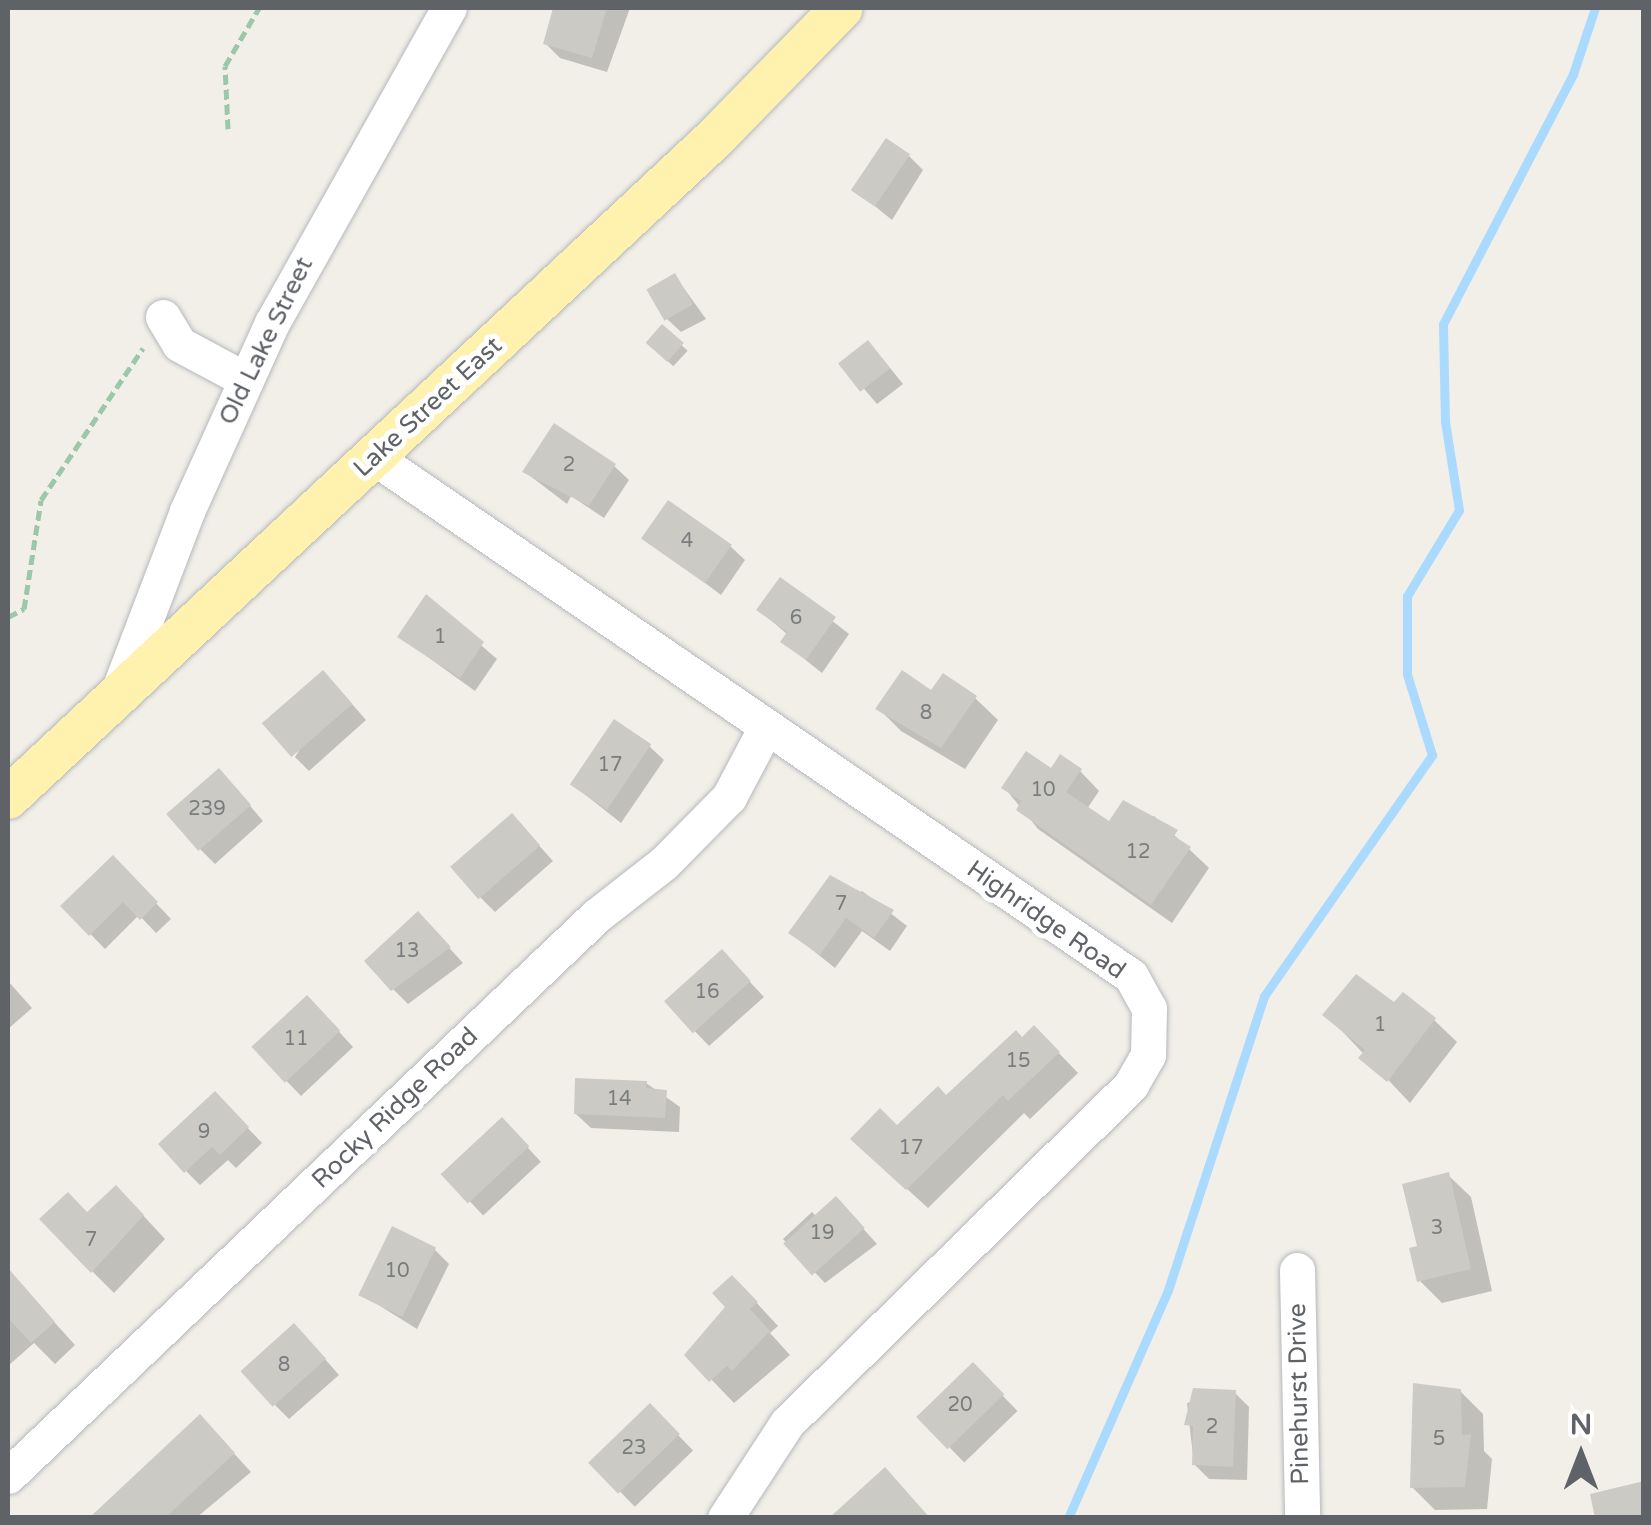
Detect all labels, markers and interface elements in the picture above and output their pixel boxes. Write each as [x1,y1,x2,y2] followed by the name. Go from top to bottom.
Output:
[213,252,319,430] street label: Old Lake Street
[348,331,508,483] street label: Lake Street East
[563,453,575,477] house number: 2
[681,529,693,553] house number: 4
[790,606,802,630] house number: 6
[434,625,446,649] house number: 1
[920,701,932,725] house number: 8
[597,753,623,777] house number: 17
[1030,778,1056,802] house number: 10
[188,797,226,821] house number: 239
[1125,840,1151,864] house number: 12
[961,854,1131,986] street label: Highridge Road
[835,892,847,916] house number: 7
[394,939,420,963] house number: 13
[694,980,720,1004] house number: 16
[1374,1013,1386,1037] house number: 1
[306,1021,484,1195] street label: Rocky Ridge Road
[283,1027,309,1051] house number: 11
[1005,1049,1031,1073] house number: 15
[606,1087,632,1111] house number: 14
[198,1120,210,1144] house number: 9
[898,1136,924,1160] house number: 17
[1431,1216,1443,1240] house number: 3
[809,1221,835,1245] house number: 19
[85,1228,97,1252] house number: 7
[384,1259,410,1283] house number: 10
[1282,1303,1316,1485] street label: Pinehurst Drive
[278,1353,290,1377] house number: 8
[947,1393,973,1417] house number: 20
[1531,1405,1631,1505] north arrow
[1570,1408,1592,1442] text: N
[1206,1415,1218,1439] house number: 2
[1433,1427,1445,1451] house number: 5
[621,1436,647,1460] house number: 23

